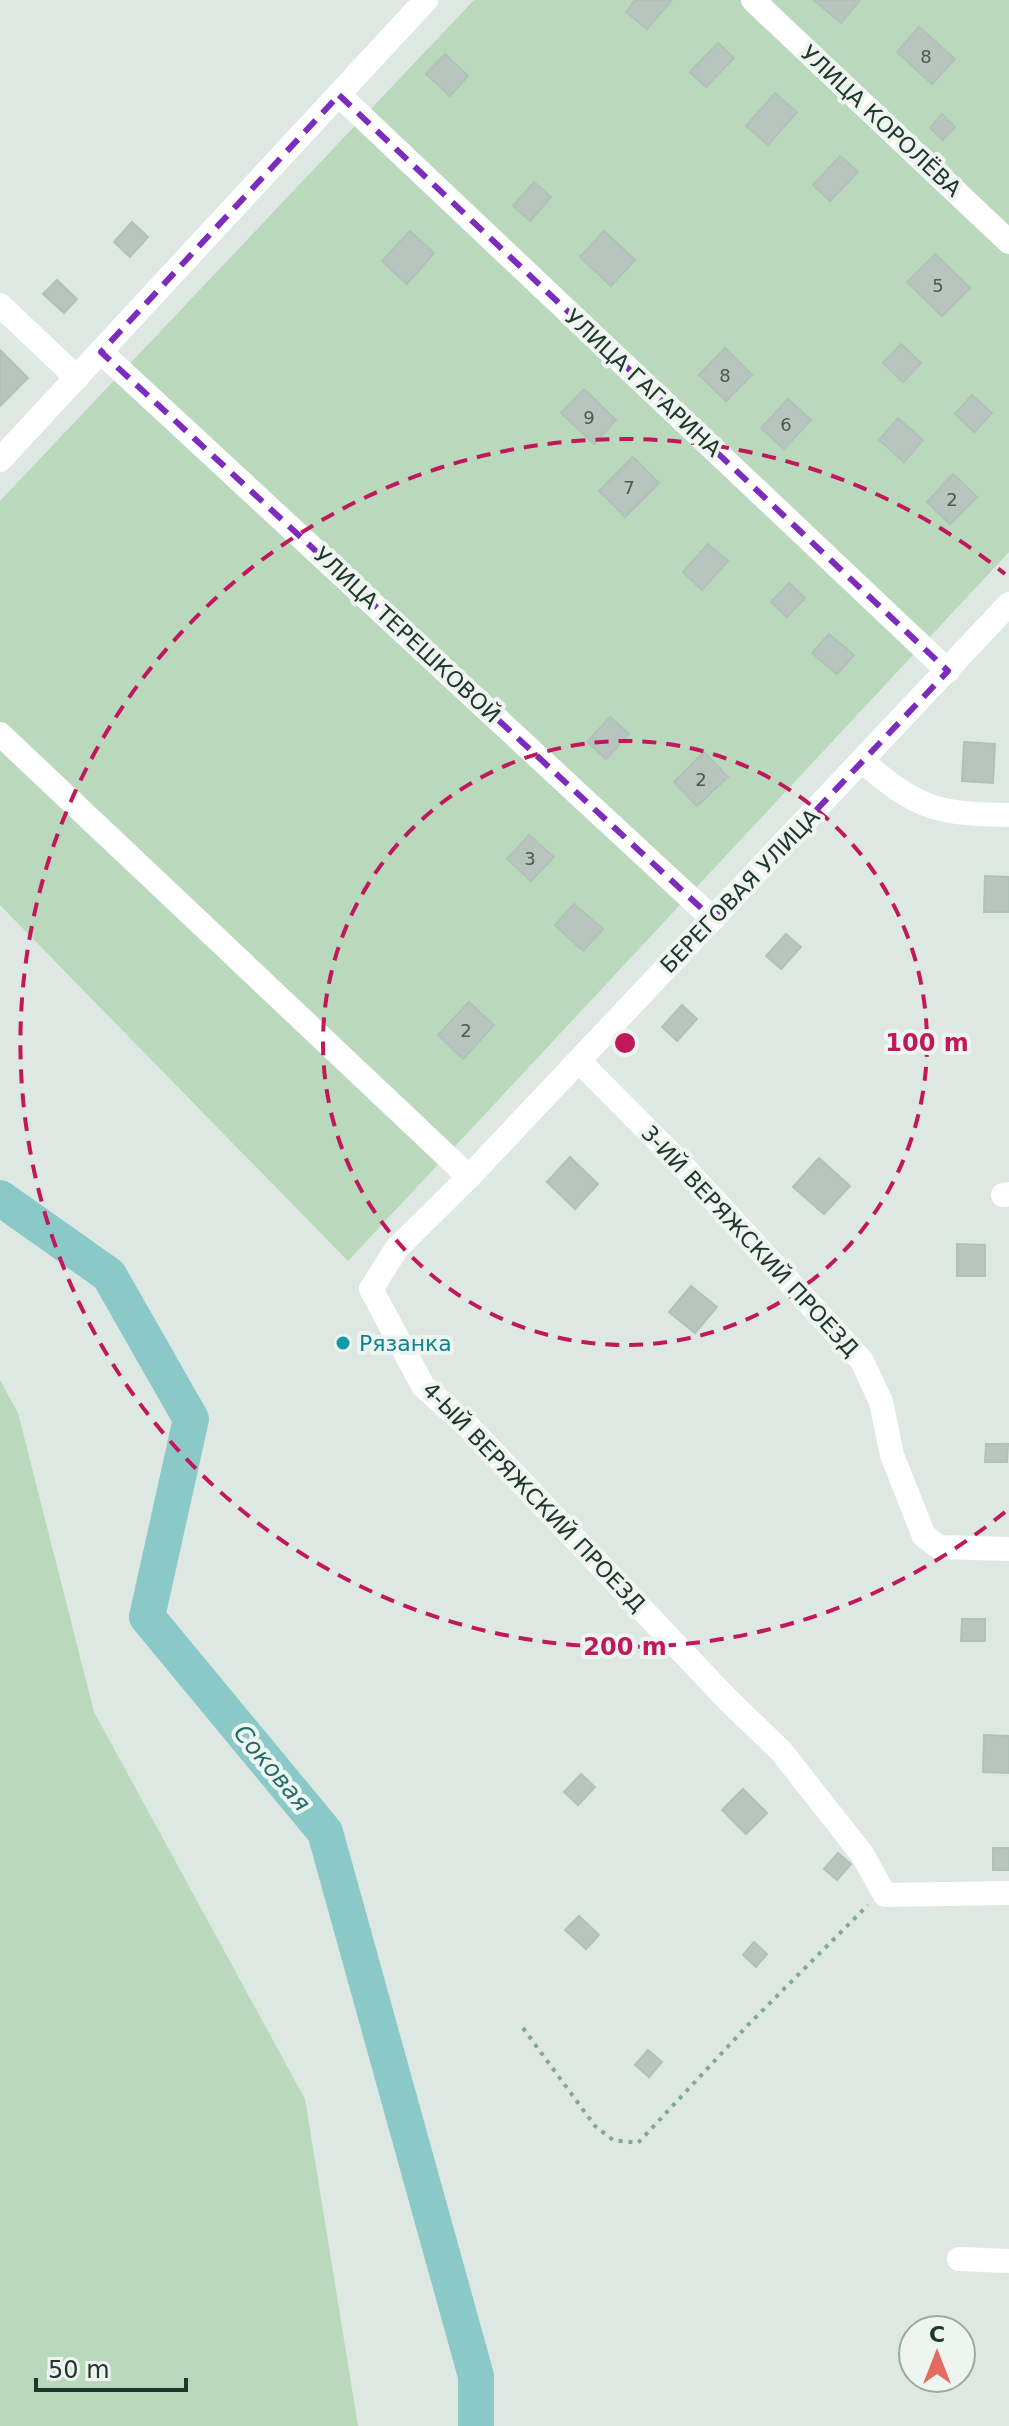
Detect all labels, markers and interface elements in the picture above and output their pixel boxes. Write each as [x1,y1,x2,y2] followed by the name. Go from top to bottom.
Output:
[796,40,966,202] street label: УЛИЦА КОРОЛЁВА
[920,46,932,67] house number: 8
[932,275,944,296] house number: 5
[560,304,726,462] street label: УЛИЦА ГАГАРИНА
[719,365,731,386] house number: 8
[583,407,595,428] house number: 9
[780,414,792,435] house number: 6
[623,477,635,498] house number: 7
[946,489,958,510] house number: 2
[309,542,505,728] street label: УЛИЦА ТЕРЕШКОВОЙ
[695,769,707,790] house number: 2
[655,804,825,978] street label: БЕРЕГОВАЯ УЛИЦА
[524,848,536,869] house number: 3
[460,1020,472,1041] house number: 2
[611,1029,639,1057] centre of rings
[885,1029,969,1057] text: 100 m
[636,1120,864,1362] street label: 3-ИЙ ВЕРЯЖСКИЙ ПРОЕЗД
[359,1331,452,1356] place label: Рязанка
[334,1334,352,1352] marker: Рязанка
[418,1377,650,1617] street label: 4-ЫЙ ВЕРЯЖСКИЙ ПРОЕЗД
[583,1633,667,1661] text: 200 m
[228,1719,316,1817] water label: Соковая
[897,2314,977,2394] north arrow
[929,2322,945,2347] text: С
[36,2342,186,2392] scale bar
[48,2356,110,2384] text: 50 m

